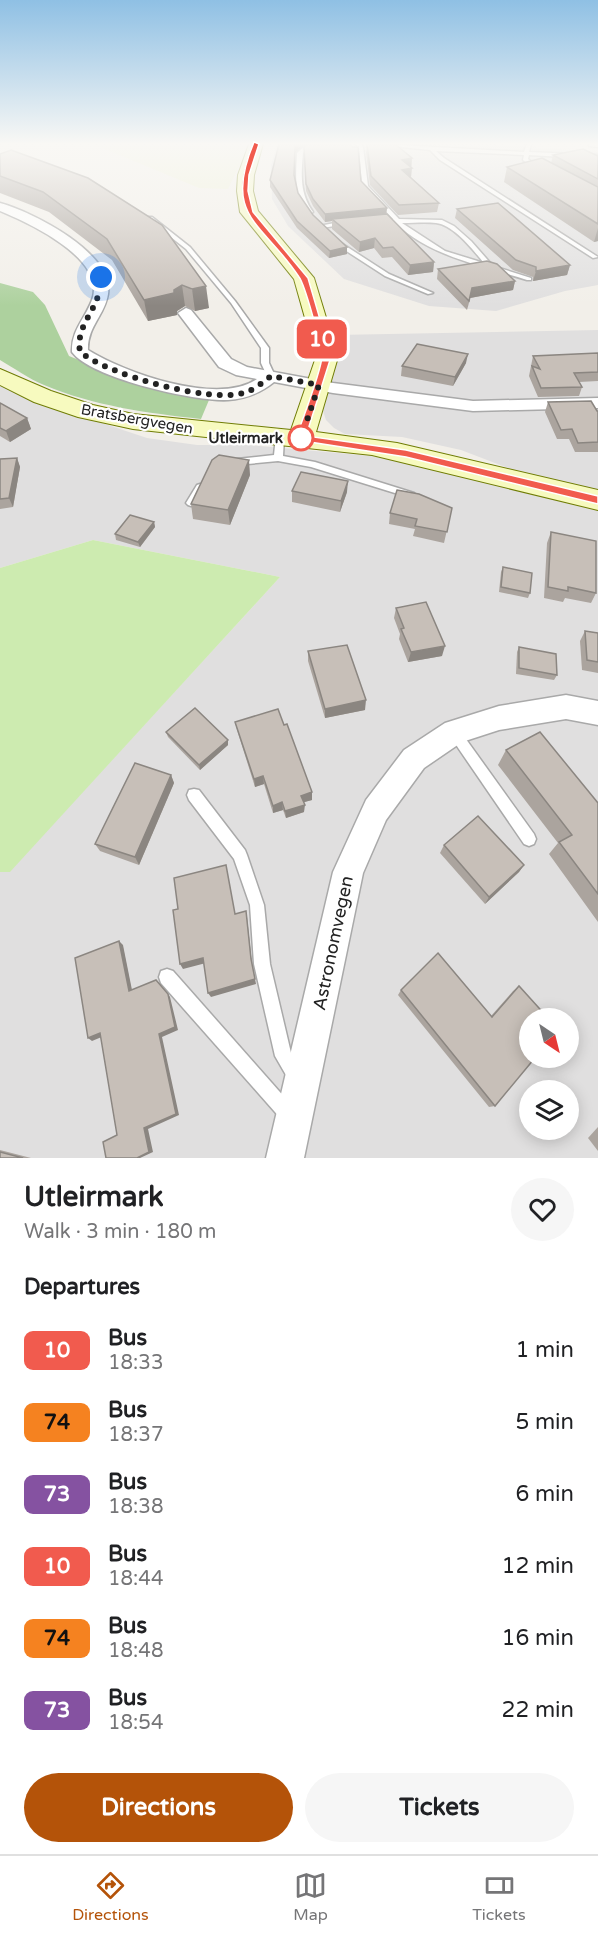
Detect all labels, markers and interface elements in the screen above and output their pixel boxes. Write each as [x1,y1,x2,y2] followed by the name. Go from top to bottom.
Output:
[86,262,116,292] your location
[295,320,349,358] line badge: 10
[309,327,335,352] text: 10
[80,400,194,438] street label: Bratsbergvegen
[288,425,314,451] marker: Utleirmark
[208,429,283,447] place label: Utleirmark
[308,874,358,1012] street label: Astronomvegen
[519,1008,579,1068] north arrow
[519,1008,579,1140] map controls
[519,1080,579,1140] button: layers
[511,1178,574,1241] button: heart
[24,1180,164,1214] text: Utleirmark
[24,1220,216,1244] text: Walk · 3 min · 180 m
[24,1274,140,1300] text: Departures
[108,1325,147,1351] text: Bus
[515,1337,574,1363] text: 1 min
[44,1338,70,1363] text: 10
[108,1351,163,1375] text: 18:33
[108,1397,147,1423] text: Bus
[515,1409,574,1435] text: 5 min
[44,1410,70,1435] text: 74
[108,1423,163,1447] text: 18:37
[108,1469,147,1495] text: Bus
[515,1481,574,1507] text: 6 min
[44,1482,70,1507] text: 73
[108,1495,163,1519] text: 18:38
[108,1541,147,1567] text: Bus
[502,1553,574,1579] text: 12 min
[44,1554,70,1579] text: 10
[108,1567,163,1591] text: 18:44
[108,1613,147,1639] text: Bus
[502,1625,574,1651] text: 16 min
[44,1626,70,1651] text: 74
[108,1639,163,1663] text: 18:48
[108,1685,147,1711] text: Bus
[502,1697,574,1723] text: 22 min
[44,1698,70,1723] text: 73
[108,1711,163,1735] text: 18:54
[24,1773,293,1842] button: Directions
[305,1773,574,1842] button: Tickets
[72,1869,149,1925] tab: Directions
[293,1869,328,1925] tab: Map
[472,1869,526,1925] tab: Tickets

